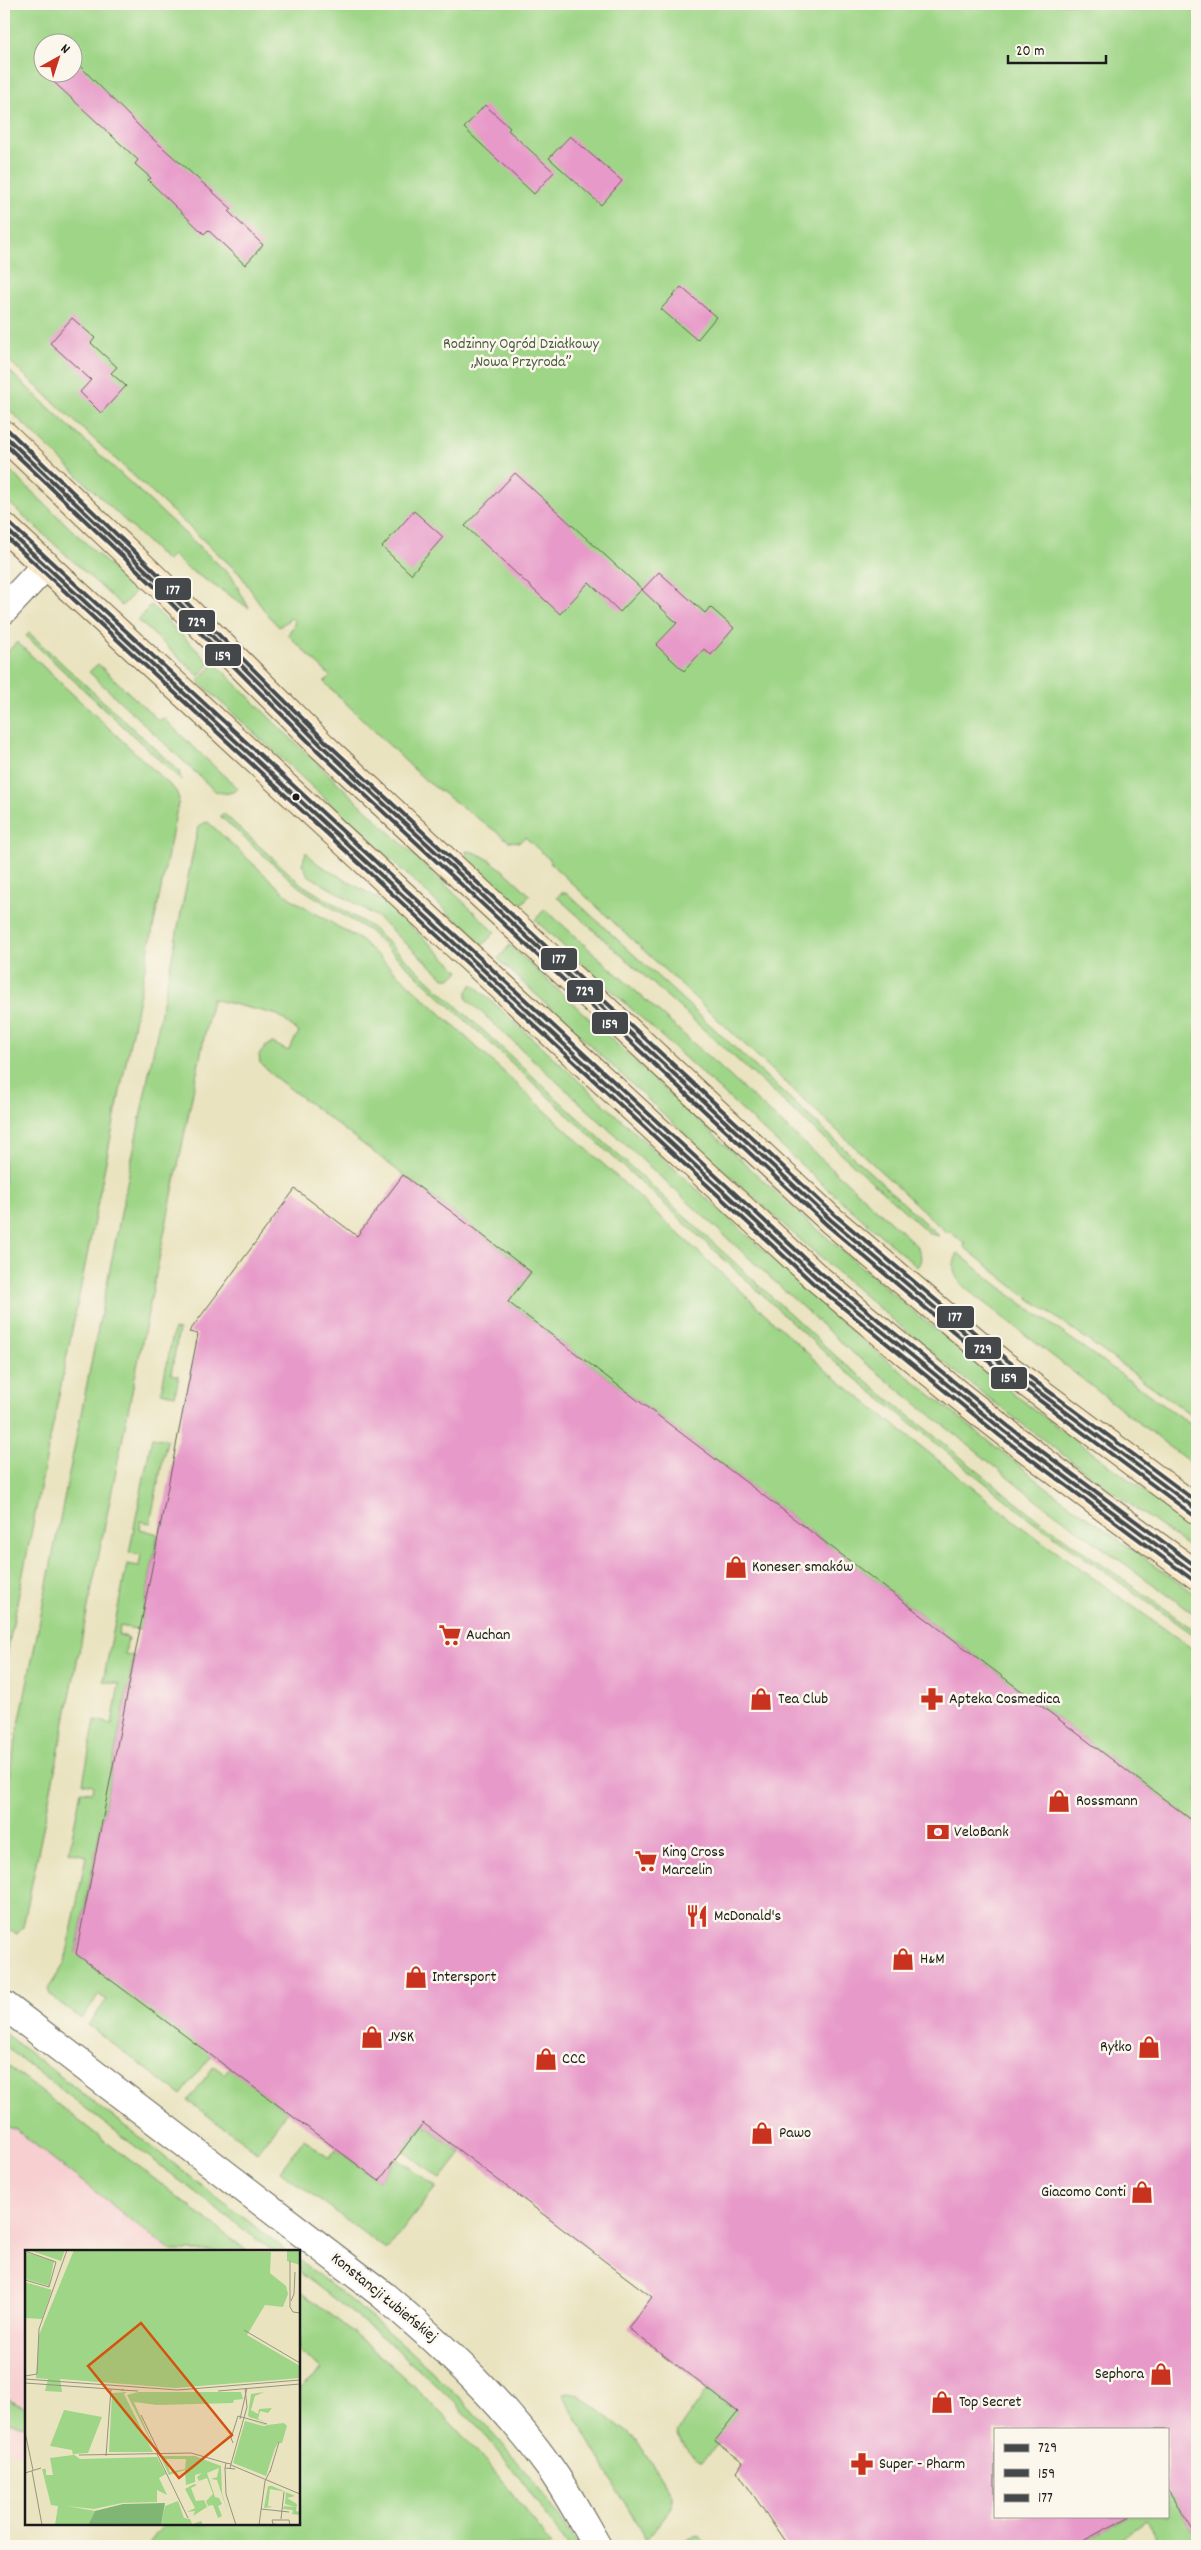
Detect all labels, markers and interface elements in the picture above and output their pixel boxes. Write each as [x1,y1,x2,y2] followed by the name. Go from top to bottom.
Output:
[32,32,82,82] north arrow
[1008,32,1106,64] scale bar
[56,40,74,59] text: N
[1016,41,1044,63] text: 20 m
[443,333,600,374] park label: Rodzinny Ogród Działkowy „Nowa Przyroda”
[154,577,192,601] line badge: 177
[166,581,181,601] text: 177
[178,609,216,633] line badge: 729
[188,613,206,633] text: 729
[204,643,242,667] line badge: 159
[215,647,231,667] text: 159
[291,792,301,802] unlabelled marker
[540,947,578,971] line badge: 177
[552,950,567,970] text: 177
[566,979,604,1003] line badge: 729
[576,982,594,1002] text: 729
[591,1011,629,1035] line badge: 159
[602,1015,618,1035] text: 159
[936,1305,975,1329] line badge: 177
[948,1308,963,1328] text: 177
[964,1336,1002,1360] line badge: 729
[974,1340,992,1360] text: 729
[990,1366,1028,1390] line badge: 159
[1001,1369,1017,1389] text: 159
[723,1554,749,1580] shop icon: Koneser smaków
[752,1556,854,1579] place label: Koneser smaków
[437,1622,463,1648] supermarket icon: Auchan
[466,1624,510,1647] place label: Auchan
[748,1686,774,1712] shop icon: Tea Club
[919,1686,945,1712] pharmacy icon: Apteka Cosmedica
[778,1688,828,1711] place label: Tea Club
[949,1688,1060,1711] place label: Apteka Cosmedica
[1046,1788,1072,1814] shop icon: Rossmann
[1076,1790,1138,1813] place label: Rossmann
[925,1819,951,1845] bank icon: VeloBank
[954,1821,1009,1844] place label: VeloBank
[662,1841,725,1882] place label: King Cross Marcelin
[633,1848,659,1874] supermarket icon: King Cross Marcelin
[684,1903,710,1929] restaurant icon: McDonald's
[714,1905,782,1928] place label: McDonald's
[890,1946,916,1972] shop icon: H&M
[920,1948,945,1971] place label: H&M
[403,1964,429,1990] shop icon: Intersport
[432,1966,496,1989] place label: Intersport
[359,2024,385,2050] shop icon: JYSK
[388,2026,414,2049] place label: JYSK
[1136,2034,1162,2060] shop icon: Ryłko
[1100,2036,1132,2059] place label: Ryłko
[533,2046,559,2072] shop icon: CCC
[562,2048,586,2071] place label: CCC
[749,2120,775,2146] shop icon: Pawo
[779,2122,811,2145] place label: Pawo
[1129,2179,1155,2205] shop icon: Giacomo Conti
[1041,2181,1126,2204] place label: Giacomo Conti
[325,2248,443,2348] street label: Konstancji Łubieńskiej
[25,2250,300,2525] inset map
[1148,2361,1174,2387] shop icon: Sephora
[1095,2363,1144,2386] place label: Sephora
[929,2389,955,2415] shop icon: Top Secret
[959,2391,1022,2414] place label: Top Secret
[994,2428,1168,2518] legend
[1038,2438,1057,2460] text: 729
[849,2451,875,2477] pharmacy icon: Super - Pharm
[879,2453,965,2476] place label: Super - Pharm
[1038,2464,1055,2486] text: 159
[1038,2488,1053,2510] text: 177

